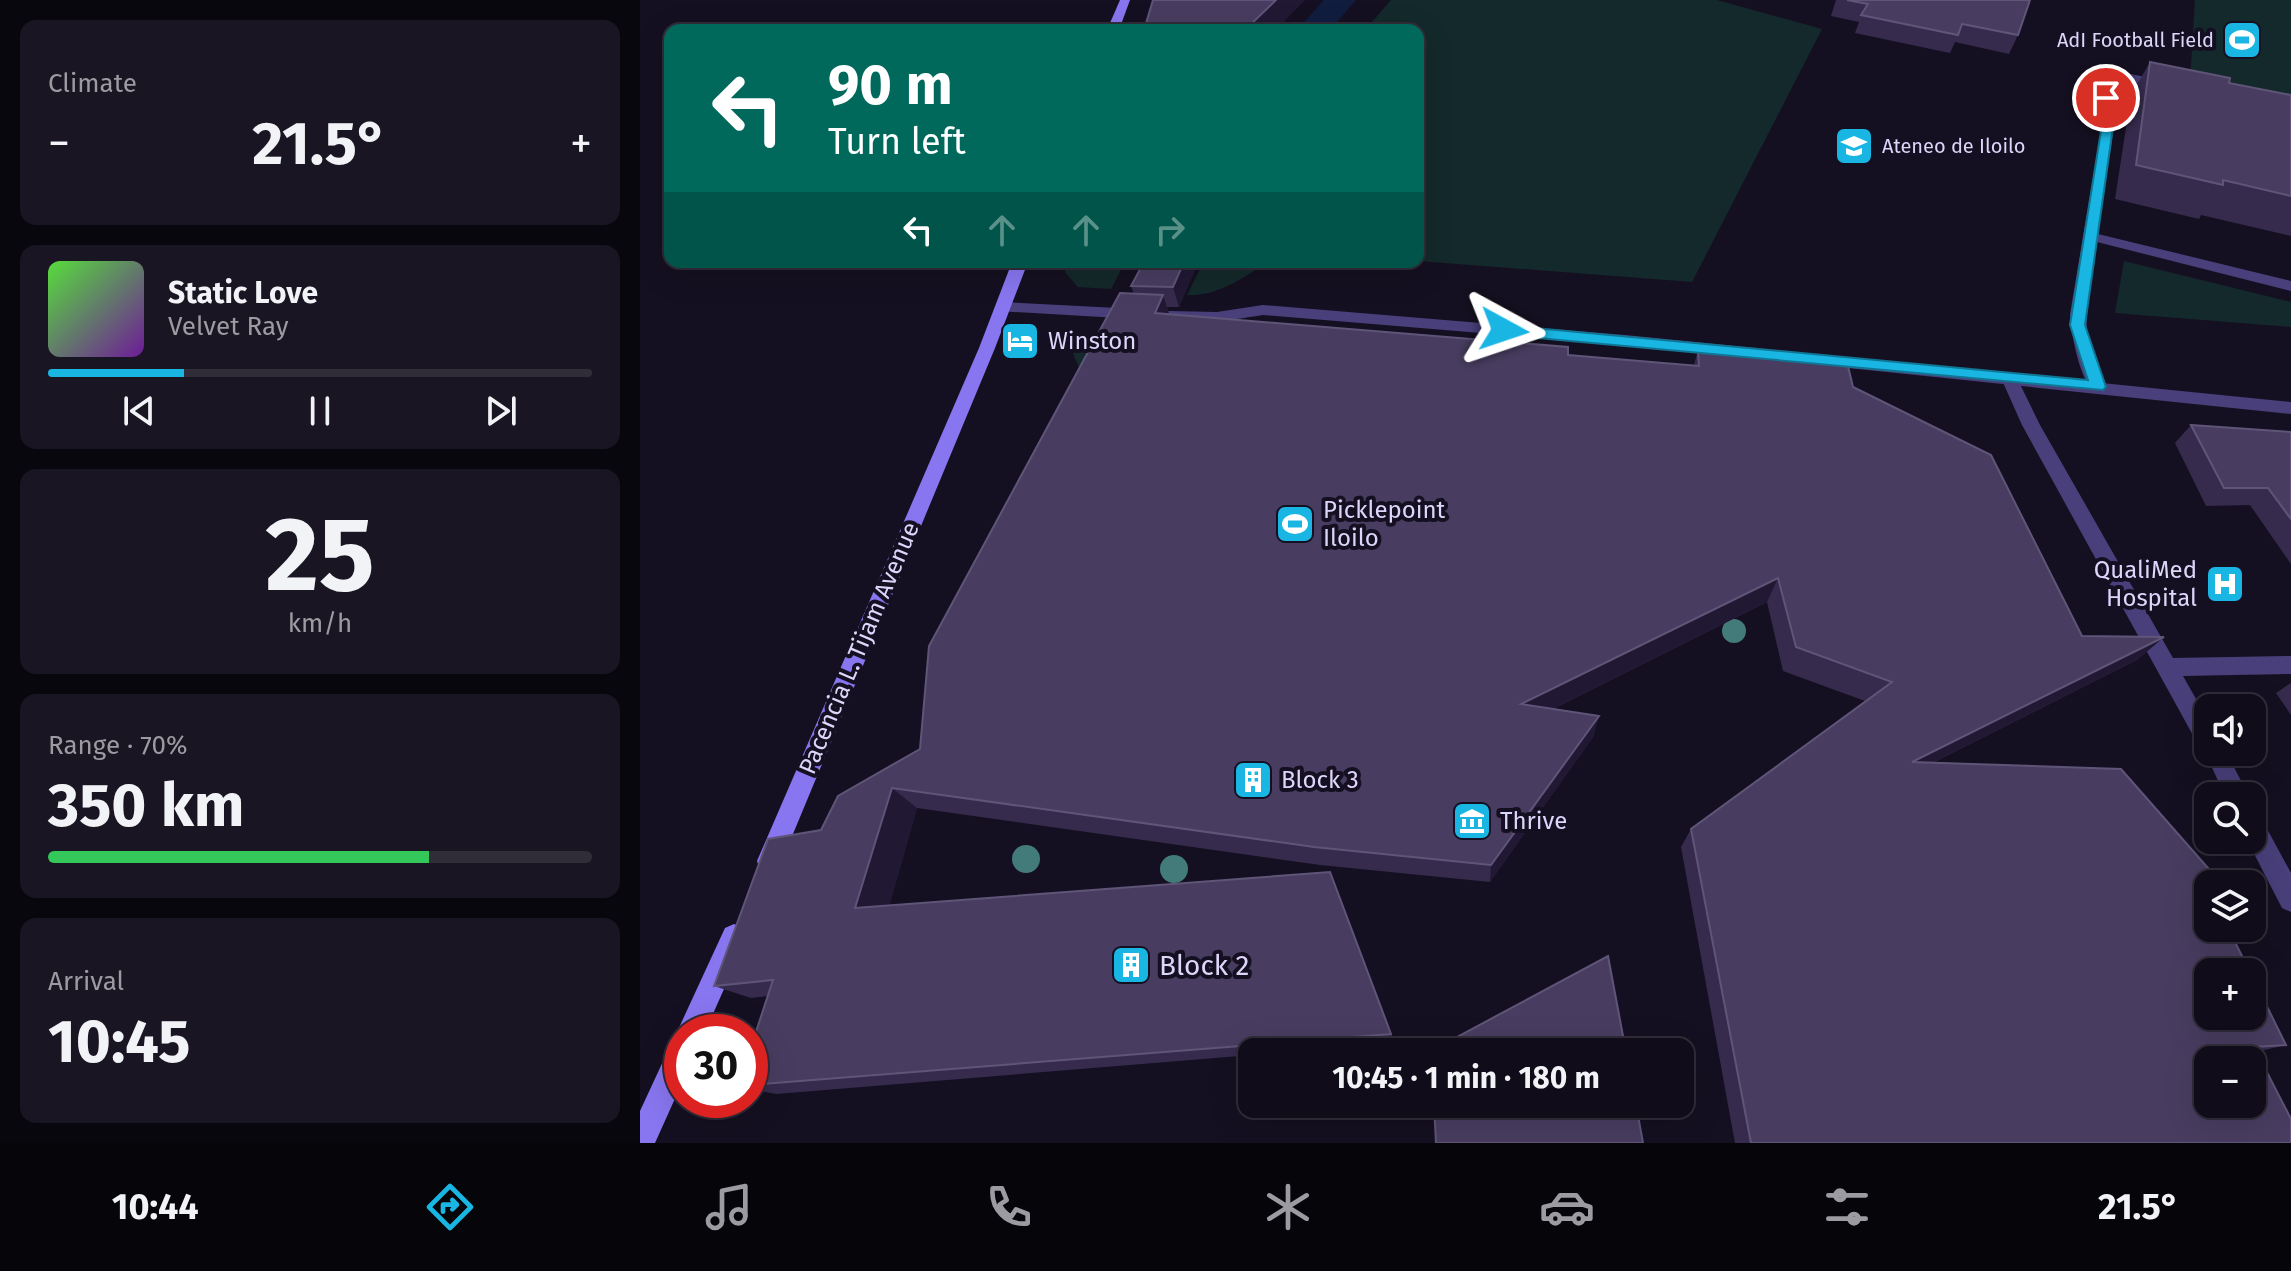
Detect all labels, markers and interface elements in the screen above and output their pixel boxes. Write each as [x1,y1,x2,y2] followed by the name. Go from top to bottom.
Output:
[2221,19,2263,61] sports icon: AdI Football Field
[2057,28,2214,52] place label: AdI Football Field
[828,52,953,119] text: 90 m
[696,56,800,160] icon: left
[2072,64,2140,132] pin
[48,68,137,99] text: Climate
[2084,76,2128,120] icon: arrive
[252,108,388,180] text: 21.5°
[48,117,70,170] text: −
[570,117,592,170] text: +
[828,120,966,164] text: Turn left
[1833,125,1875,167] school or university icon: Ateneo de Iloilo
[1882,134,2025,158] place label: Ateneo de Iloilo
[896,208,940,252] icon: left
[980,208,1024,252] icon: ahead
[1064,208,1108,252] icon: ahead
[1148,208,1192,252] icon: right
[168,275,318,311] text: Static Love
[1462,288,1546,372] position arrow
[168,311,288,342] text: Velvet Ray
[999,320,1041,362] hotel icon: Winston
[1048,327,1136,355] place label: Winston
[117,389,161,433] icon: previous
[298,389,342,433] icon: pause
[479,389,523,433] icon: next
[265,493,375,618] text: 25
[1323,496,1446,552] place label: Picklepoint Iloilo
[1274,503,1316,545] sports icon: Picklepoint Iloilo
[793,518,925,778] street label: Pacencia L. Tijam Avenue
[2094,556,2197,612] place label: QualiMed Hospital
[2204,563,2246,605] hospital icon: QualiMed Hospital
[288,608,352,639] text: km/h
[2194,694,2266,1118] map controls
[2194,694,2266,766] button: sound
[48,730,187,761] text: Range · 70%
[1232,759,1274,801] building icon: Block 3
[1281,766,1359,794] place label: Block 3
[48,770,245,842] text: 350 km
[2194,782,2266,854] button: search
[1451,800,1493,842] museum icon: Thrive
[1500,807,1567,835] place label: Thrive
[2194,870,2266,942] button: layers
[1110,944,1152,986] building icon: Block 2
[1159,949,1249,982] place label: Block 2
[2194,958,2266,1030] button: +
[48,966,124,997] text: Arrival
[48,1006,191,1078] text: 10:45
[664,1014,768,1118] speed limit sign: 30
[2194,1046,2266,1118] button: −
[1332,1060,1600,1096] text: 10:45 · 1 min · 180 m
[422,1179,478,1235] icon: directions
[701,1179,757,1235] icon: music
[981,1179,1037,1235] icon: phone
[1260,1179,1316,1235] icon: climate
[1539,1179,1595,1235] icon: car
[1819,1179,1875,1235] icon: filters
[112,1185,199,1229] text: 10:44
[2098,1185,2179,1229] text: 21.5°

